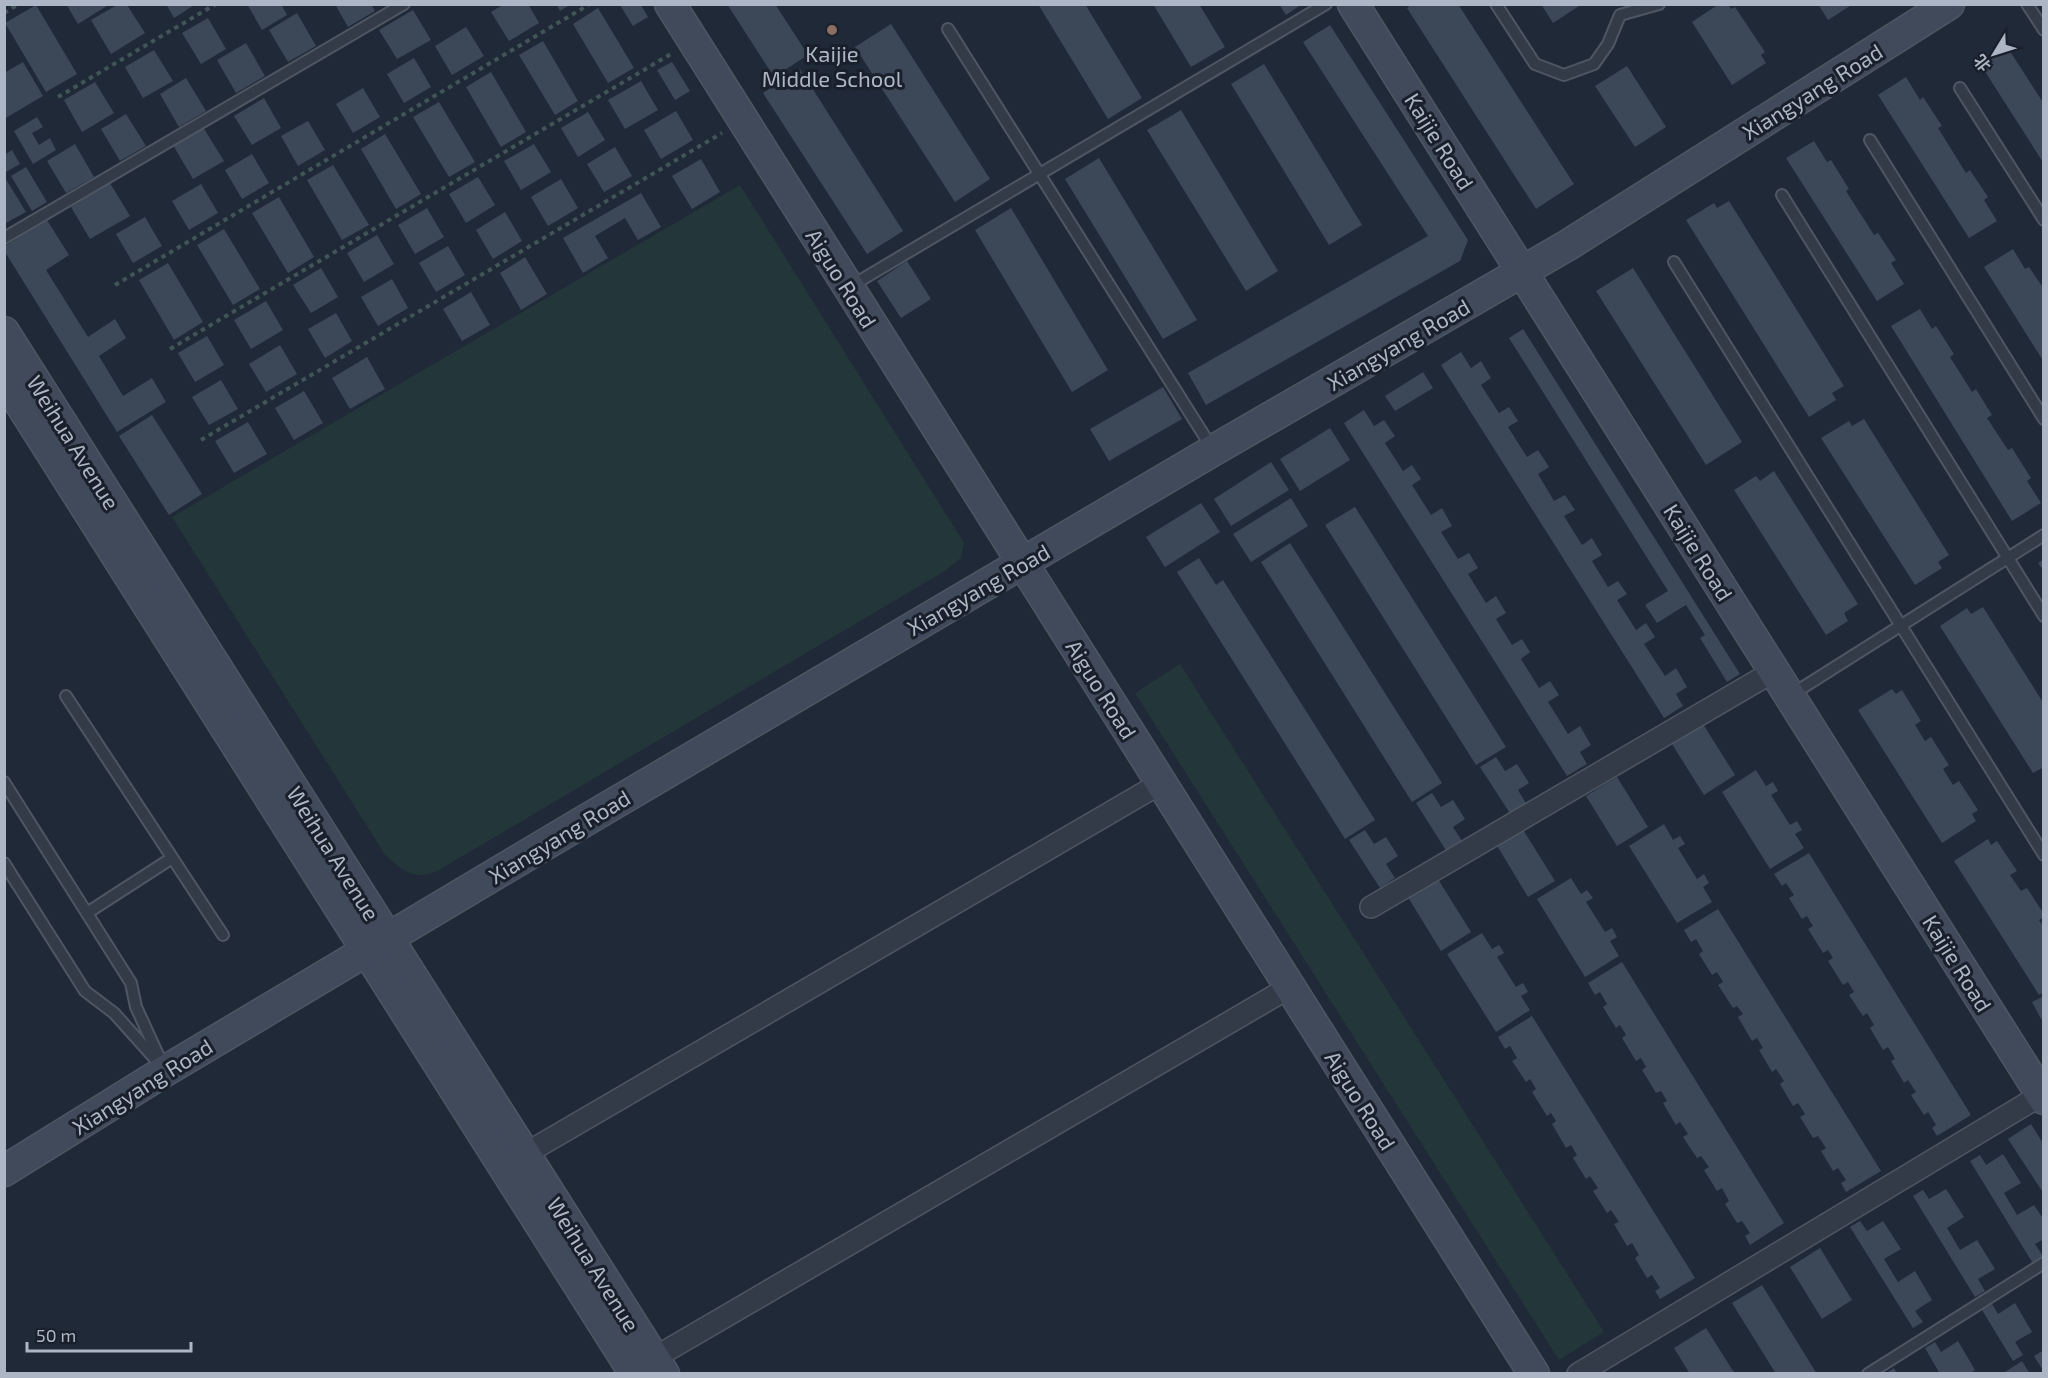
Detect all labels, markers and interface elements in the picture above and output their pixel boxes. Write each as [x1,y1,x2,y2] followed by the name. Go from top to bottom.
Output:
[825,23,839,37] marker: Kaijie Middle School
[1964,24,2024,84] north arrow
[1737,38,1887,144] street label: Xiangyang Road
[762,40,903,91] place label: Kaijie Middle School
[1969,51,1994,76] text: 北
[1399,88,1480,195] street label: Kaijie Road
[801,224,883,332] street label: Aiguo Road
[1322,293,1474,395] street label: Xiangyang Road
[22,370,126,514] street label: Weihua Avenue
[1658,499,1739,606] street label: Kaijie Road
[902,538,1054,640] street label: Xiangyang Road
[1061,635,1143,743] street label: Aiguo Road
[282,781,386,925] street label: Weihua Avenue
[484,784,634,888] street label: Xiangyang Road
[1917,910,1998,1017] street label: Kaijie Road
[67,1033,217,1139] street label: Xiangyang Road
[1320,1046,1402,1154] street label: Aiguo Road
[542,1192,646,1336] street label: Weihua Avenue
[27,1315,190,1353] scale bar
[36,1324,76,1346] text: 50 m

